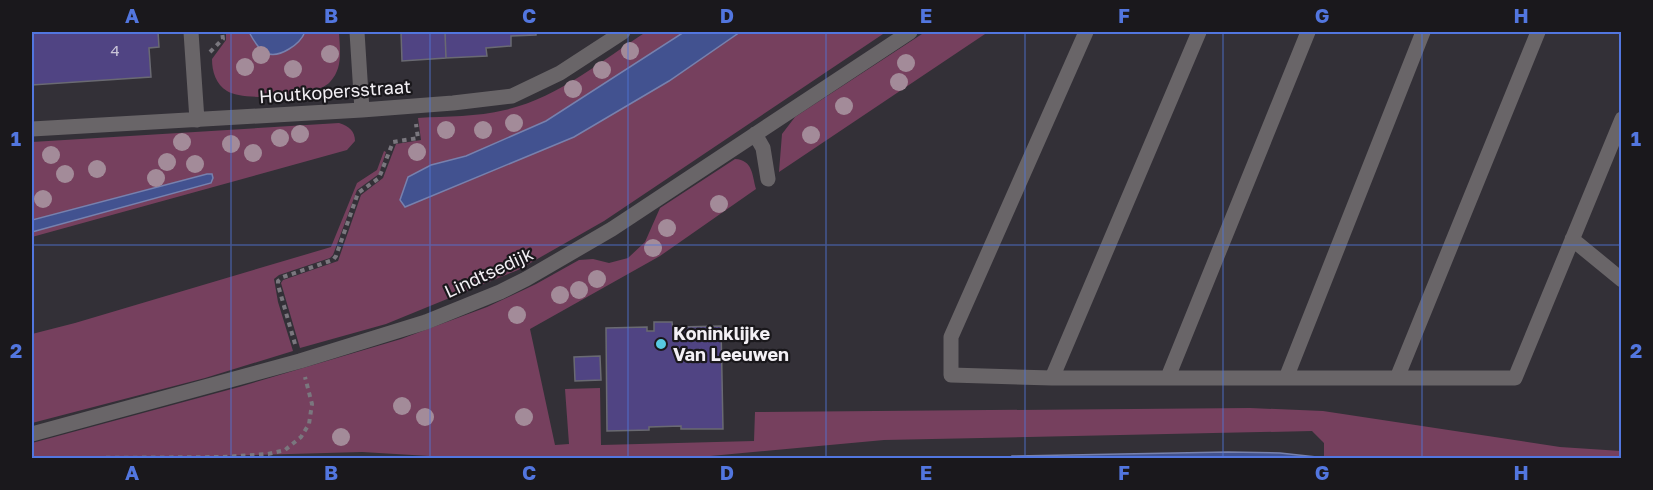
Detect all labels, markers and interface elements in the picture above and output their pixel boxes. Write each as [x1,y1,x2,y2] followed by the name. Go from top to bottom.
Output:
[125,3,139,27] text: A
[324,3,338,27] text: B
[522,3,536,27] text: C
[720,3,734,27] text: D
[920,3,932,27] text: E
[1118,3,1130,27] text: F
[1315,3,1329,27] text: G
[1513,3,1529,27] text: H
[110,41,120,59] house number: 4
[258,75,412,107] street label: Houtkopersstraat
[11,126,21,150] text: 1
[1631,126,1641,150] text: 1
[441,242,536,302] street label: Lindtsedijk
[673,322,789,365] place label: Koninklijke Van Leeuwen
[654,337,668,351] marker: Koninklijke Van Leeuwen
[10,338,22,362] text: 2
[1630,338,1642,362] text: 2
[125,460,139,484] text: A
[324,460,338,484] text: B
[522,460,536,484] text: C
[720,460,734,484] text: D
[920,460,932,484] text: E
[1118,460,1130,484] text: F
[1315,460,1329,484] text: G
[1513,460,1529,484] text: H

